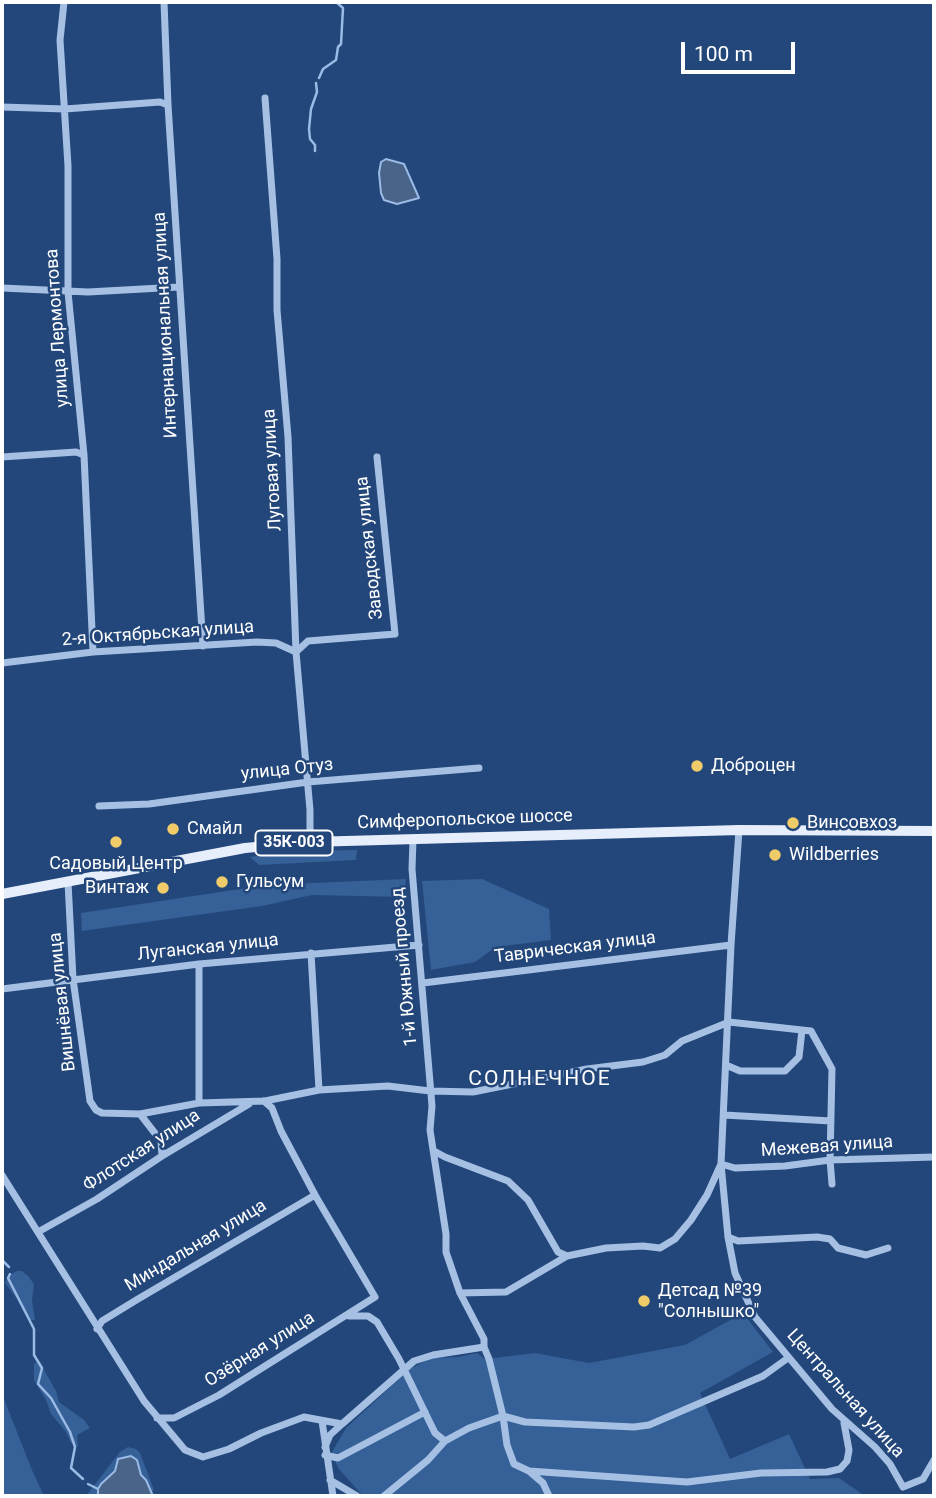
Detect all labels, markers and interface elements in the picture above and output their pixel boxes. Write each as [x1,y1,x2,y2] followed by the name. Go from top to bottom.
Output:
[684,28,798,72] scale bar
[694,42,753,66] text: 100 m
[149,211,183,439] street label: Интернациональная улица
[42,248,74,408] street label: улица Лермонтова
[259,408,287,532] street label: Луговая улица
[352,475,388,621] street label: Заводская улица
[61,617,255,651] street label: 2-я Октябрьская улица
[240,754,334,786] street label: улица Отуз
[711,755,796,777] place label: Доброцен
[689,758,705,774] marker: Доброцен
[357,805,573,835] street label: Симферопольское шоссе
[807,812,897,834] place label: Винсовхоз
[785,815,801,831] marker: Винсовхоз
[187,818,243,840] place label: Смайл
[165,821,181,837] marker: Смайл
[256,830,332,856] road number: 35К-003
[108,834,124,850] marker: Садовый Центр
[789,844,879,866] place label: Wildberries
[767,847,783,863] marker: Wildberries
[49,853,183,875] place label: Садовый Центр
[236,871,304,893] place label: Гульсум
[214,874,230,890] marker: Гульсум
[85,877,149,899] place label: Винтаж
[155,880,171,896] marker: Винтаж
[387,887,423,1047] street label: 1-й Южный проезд
[493,927,657,969] street label: Таврическая улица
[136,930,280,966] street label: Луганская улица
[45,931,81,1073] street label: Вишнёвая улица
[469,1067,611,1093] district label: СОЛНЕЧНОЕ
[79,1105,205,1197] street label: Флотская улица
[760,1132,894,1162] street label: Межевая улица
[121,1195,271,1297] street label: Миндальная улица
[658,1280,762,1322] place label: Детсад №39 "Солнышко"
[636,1293,652,1309] marker: Детсад №39 "Солнышко"
[201,1308,319,1392] street label: Озёрная улица
[782,1325,908,1463] street label: Центральная улица

